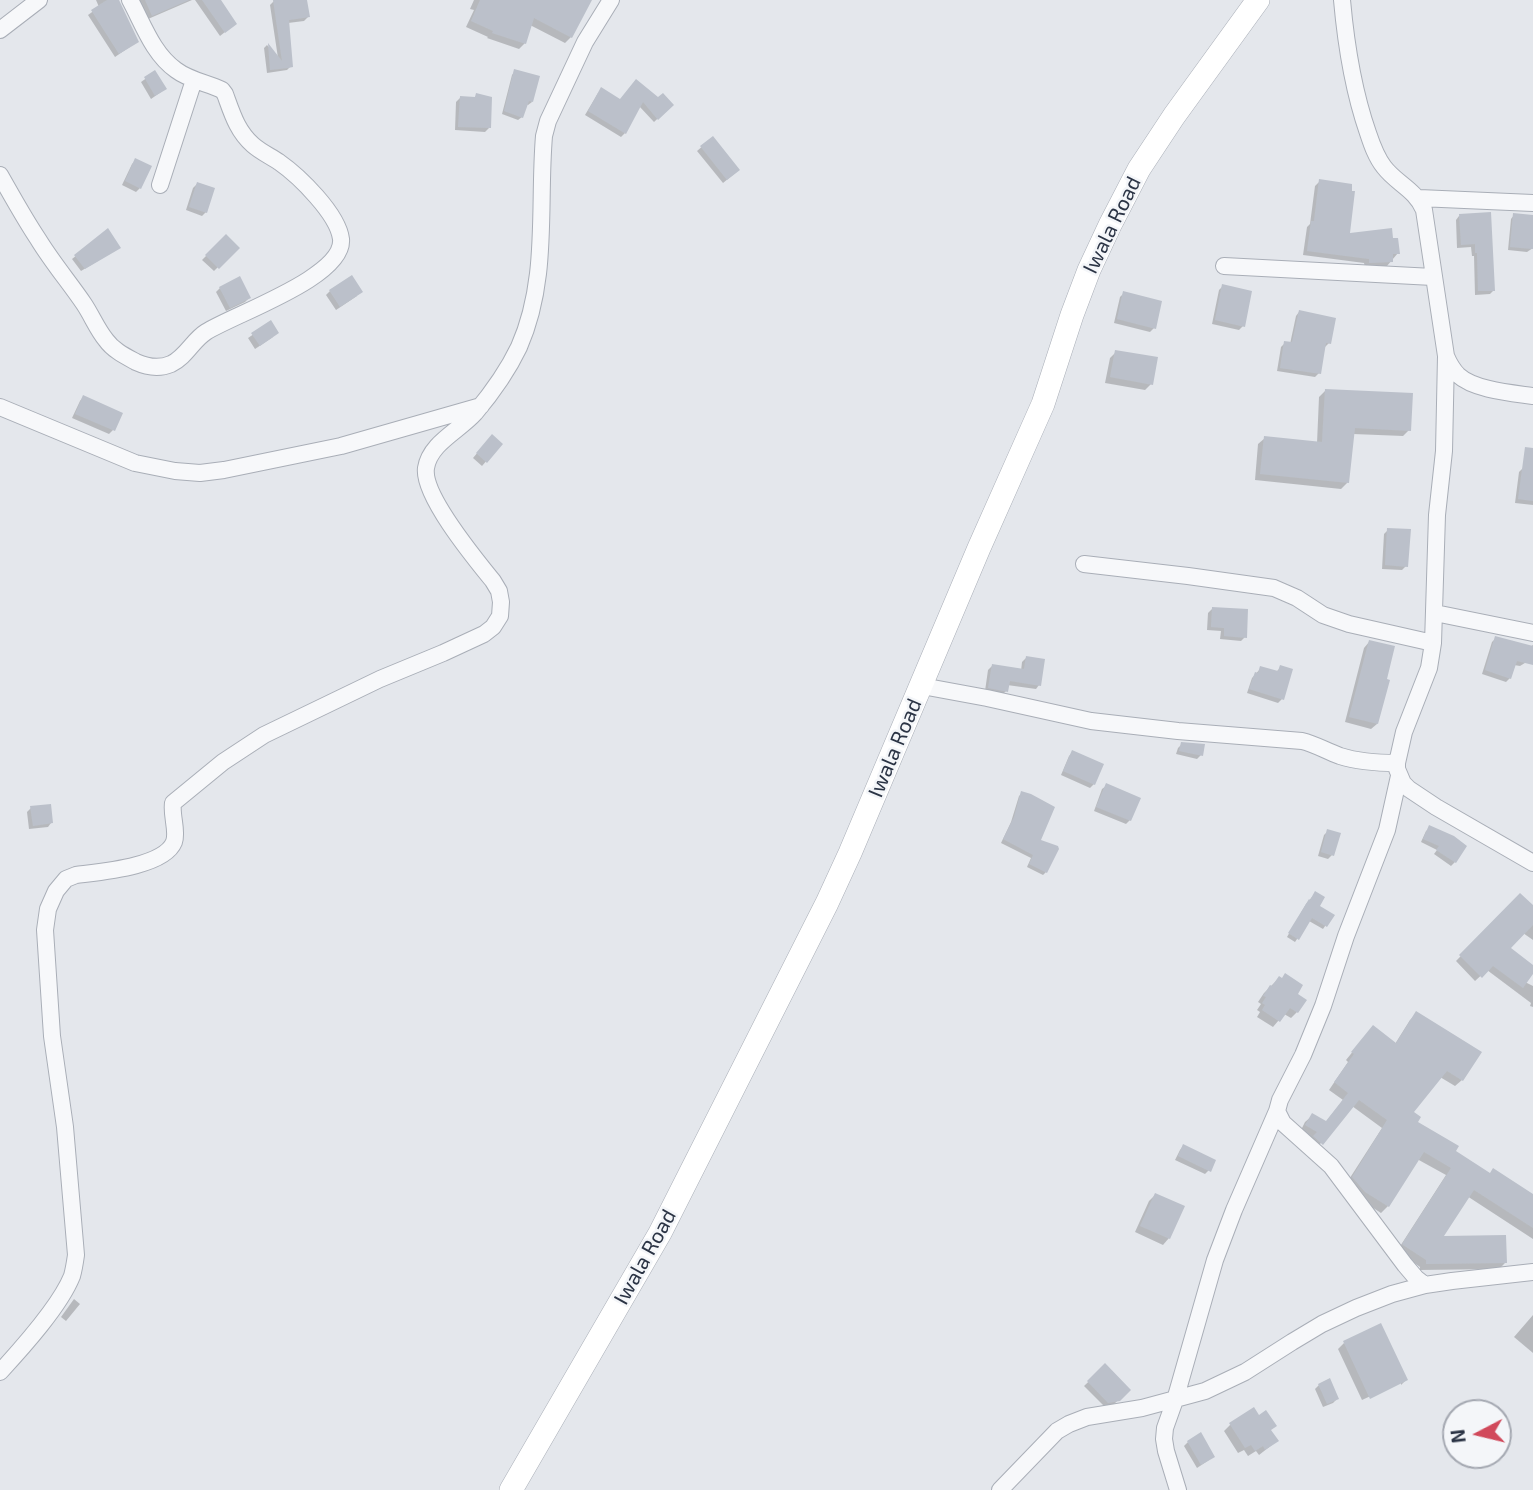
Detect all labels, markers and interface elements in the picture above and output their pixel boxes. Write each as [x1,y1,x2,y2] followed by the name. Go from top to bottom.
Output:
[1078,172,1146,278] street label: Iwala Road
[863,695,927,801] street label: Iwala Road
[609,1205,681,1309] street label: Iwala Road
[1442,1399,1512,1469] north arrow
[1445,1428,1470,1445] text: N

